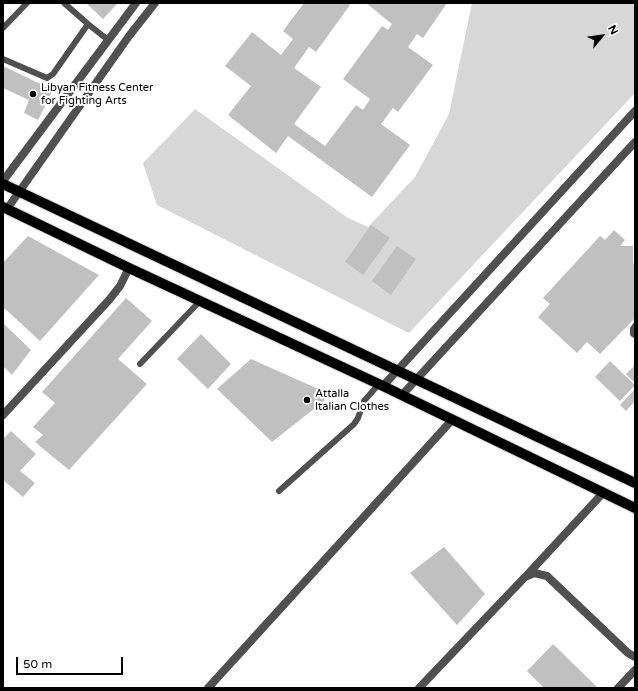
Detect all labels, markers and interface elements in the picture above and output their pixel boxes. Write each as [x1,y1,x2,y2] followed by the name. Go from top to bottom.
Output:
[582,16,622,56] north arrow
[605,23,621,37] text: N
[41,81,153,107] place label: Libyan Fitness Center for Fighting Arts
[28,89,38,99] marker: Libyan Fitness Center for Fighting Arts
[315,387,389,413] place label: Attalla Italian Clothes
[302,395,312,405] marker: Attalla Italian Clothes
[18,649,125,675] scale bar
[23,657,52,671] text: 50 m

